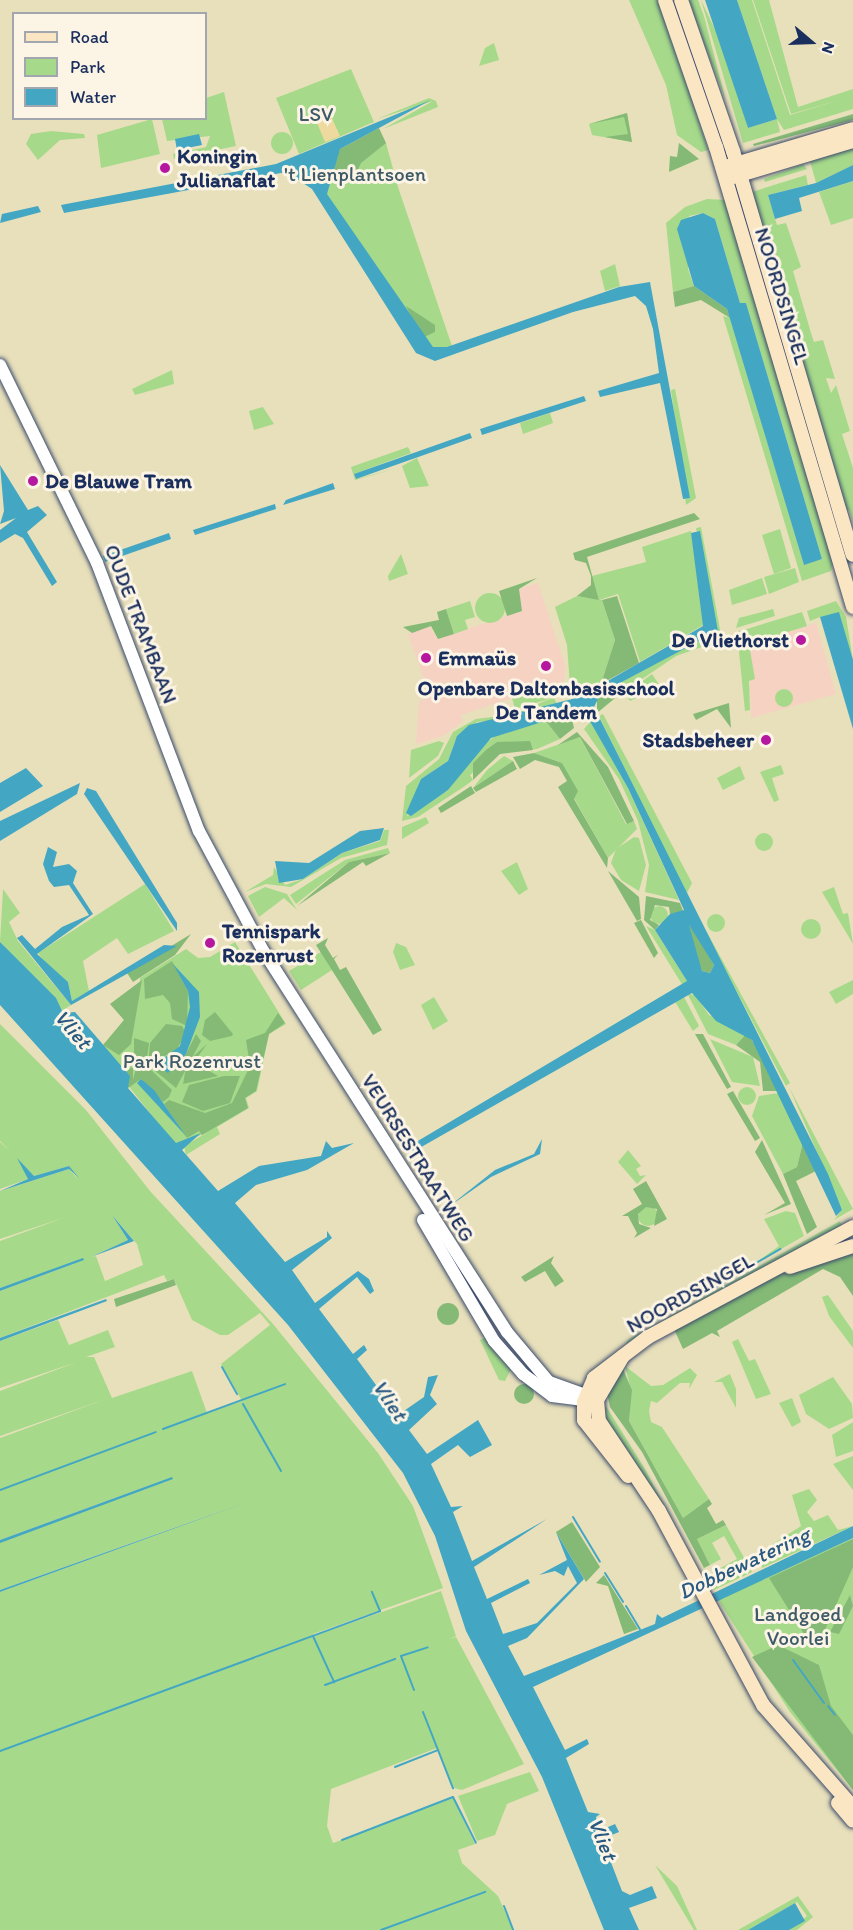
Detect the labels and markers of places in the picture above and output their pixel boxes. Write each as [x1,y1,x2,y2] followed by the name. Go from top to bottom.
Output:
[177,143,275,193] place label: Koningin Julianaflat
[158,161,172,175] marker: Koningin Julianaflat
[45,468,191,494] place label: De Blauwe Tram
[26,474,40,488] marker: De Blauwe Tram
[671,627,789,653] place label: De Vliethorst
[794,633,808,647] marker: De Vliethorst
[438,645,516,671] place label: Emmaüs
[419,651,433,665] marker: Emmaüs
[539,659,553,673] marker: Openbare Daltonbasisschool De Tandem
[418,675,674,725] place label: Openbare Daltonbasisschool De Tandem
[643,727,754,753] place label: Stadsbeheer
[759,733,773,747] marker: Stadsbeheer
[222,918,320,968] place label: Tennispark Rozenrust
[203,936,217,950] marker: Tennispark Rozenrust

